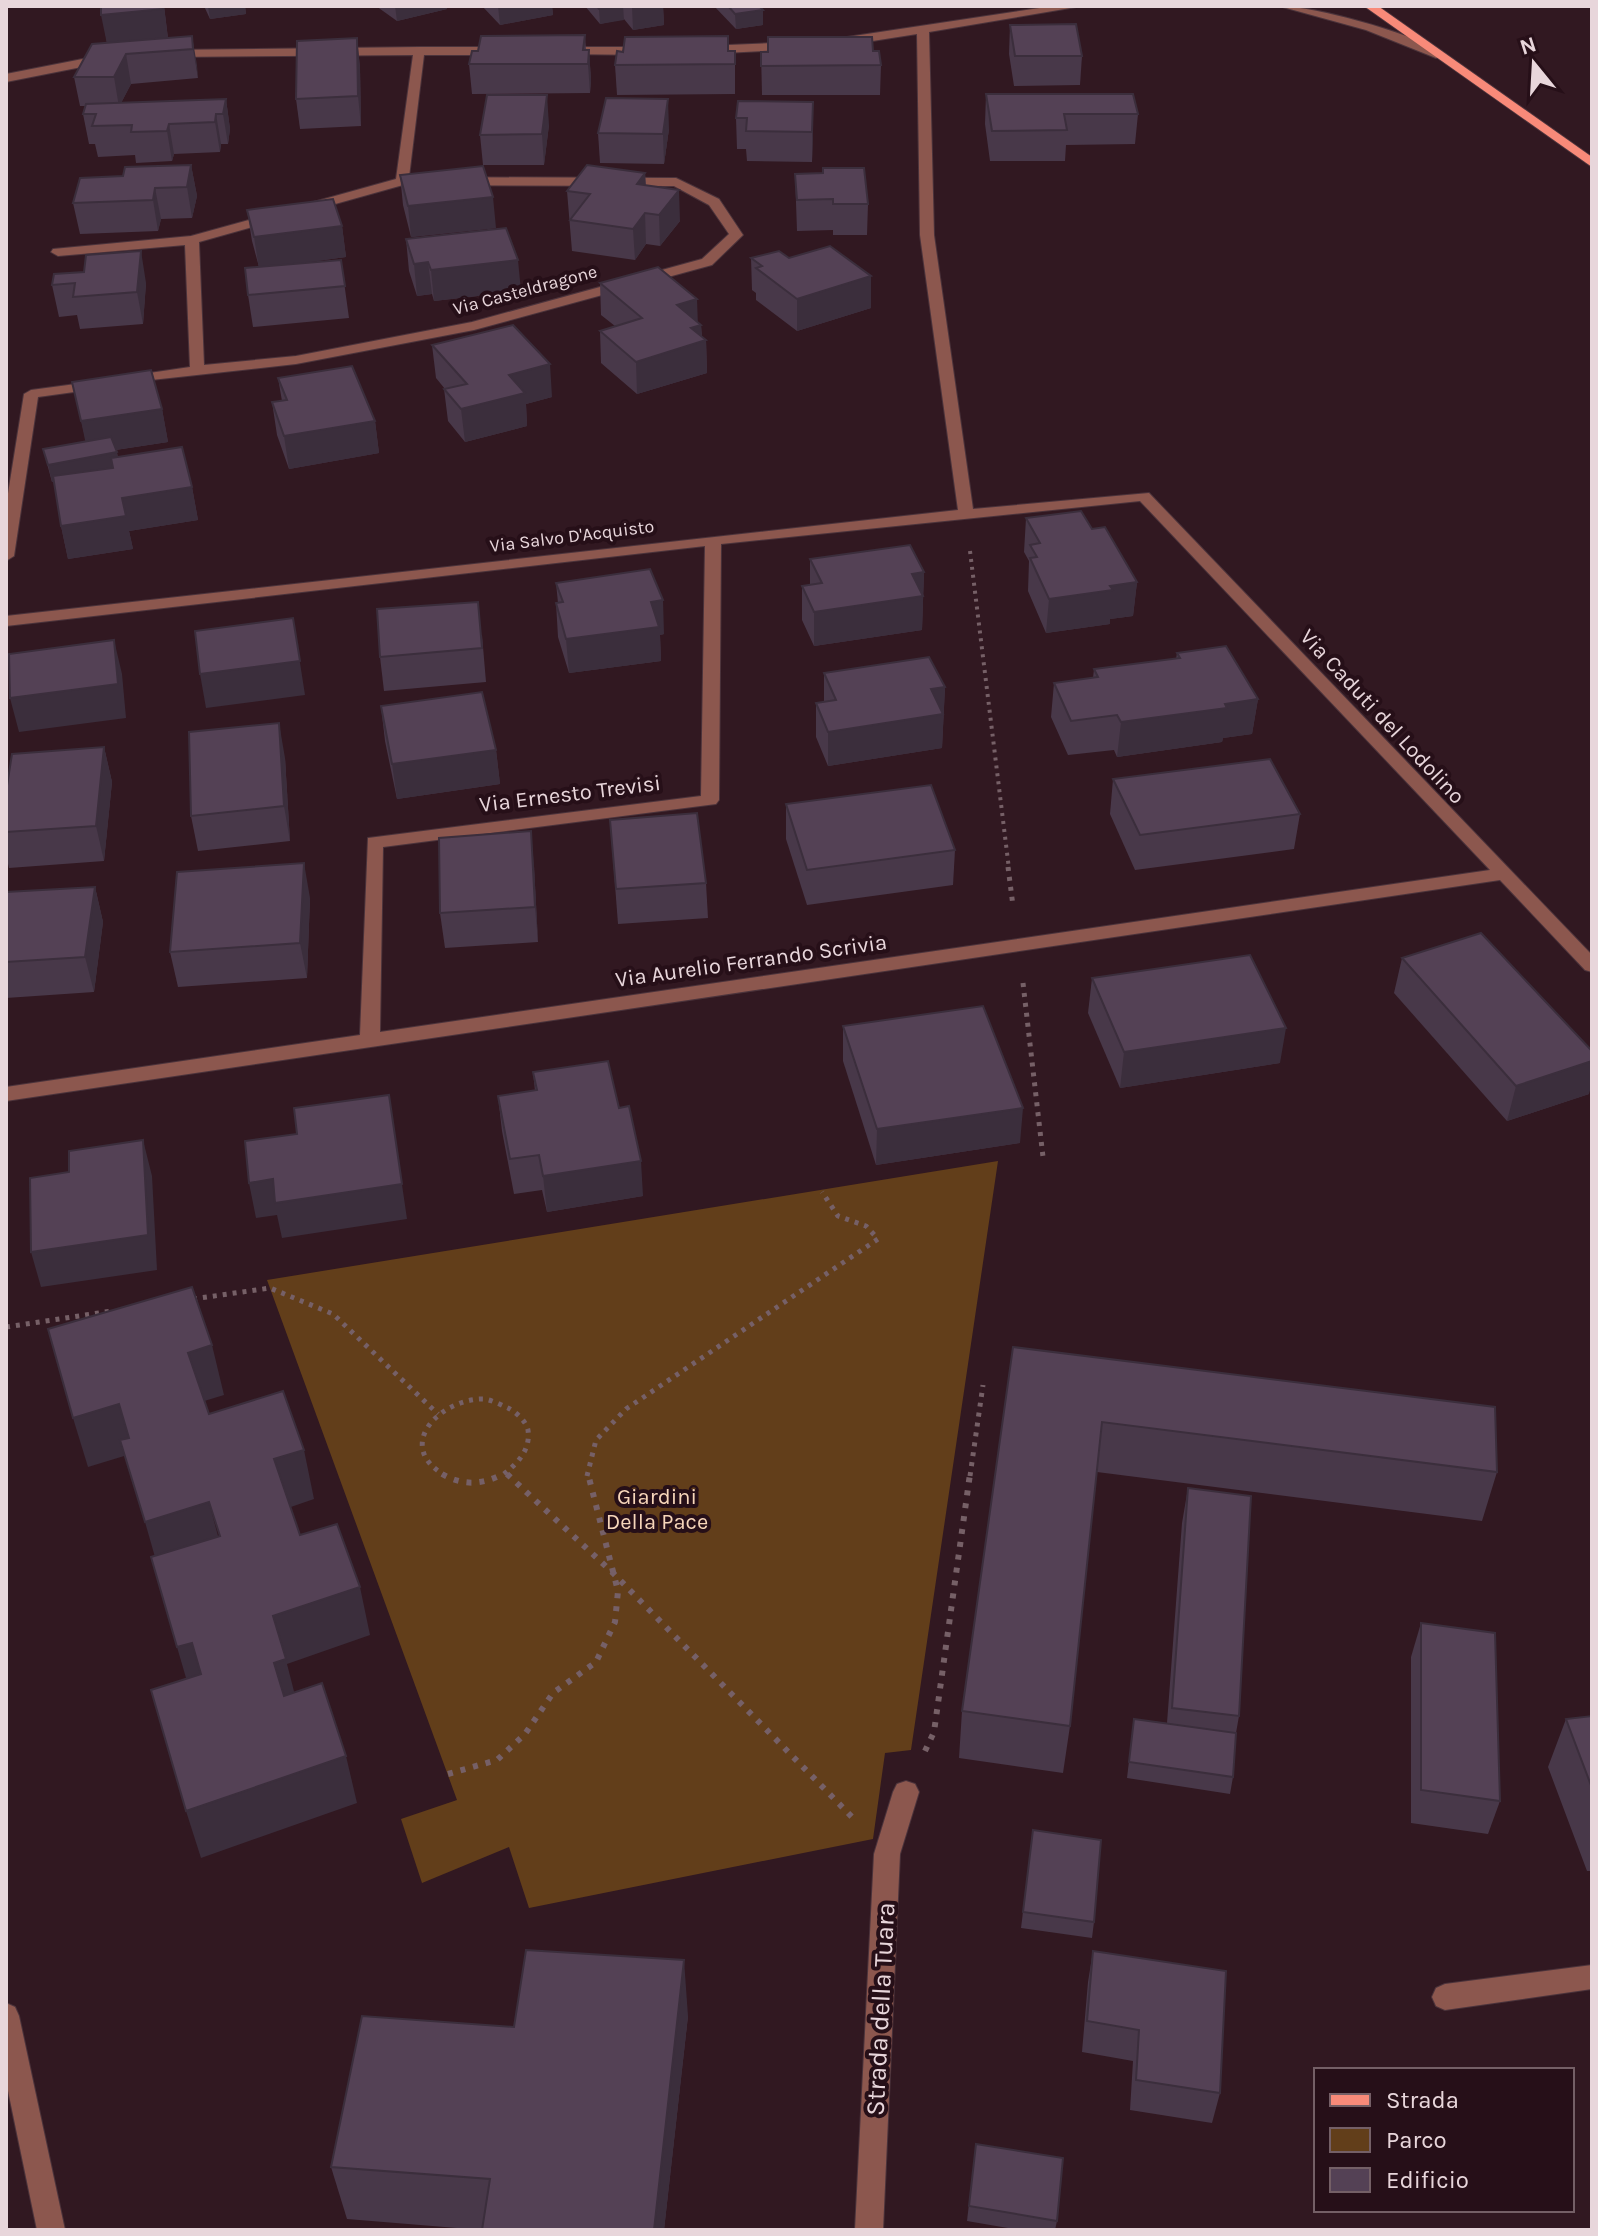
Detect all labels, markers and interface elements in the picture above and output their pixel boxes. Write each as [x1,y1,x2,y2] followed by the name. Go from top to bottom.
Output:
[1494,24,1574,104] north arrow
[1517,31,1540,61] text: N
[451,260,599,320] street label: Via Casteldragone
[489,515,655,557] street label: Via Salvo D'Acquisto
[1295,624,1470,809] street label: Via Caduti del Lodolino
[478,770,662,818] street label: Via Ernesto Trevisi
[614,929,889,993] street label: Via Aurelio Ferrando Scrivia
[606,1484,708,1535] park label: Giardini Della Pace
[859,1901,902,2117] street label: Strada della Tuara
[1314,2068,1574,2212] legend
[1386,2086,1459,2114] text: Strada
[1386,2126,1447,2154] text: Parco
[1386,2166,1469,2194] text: Edificio

